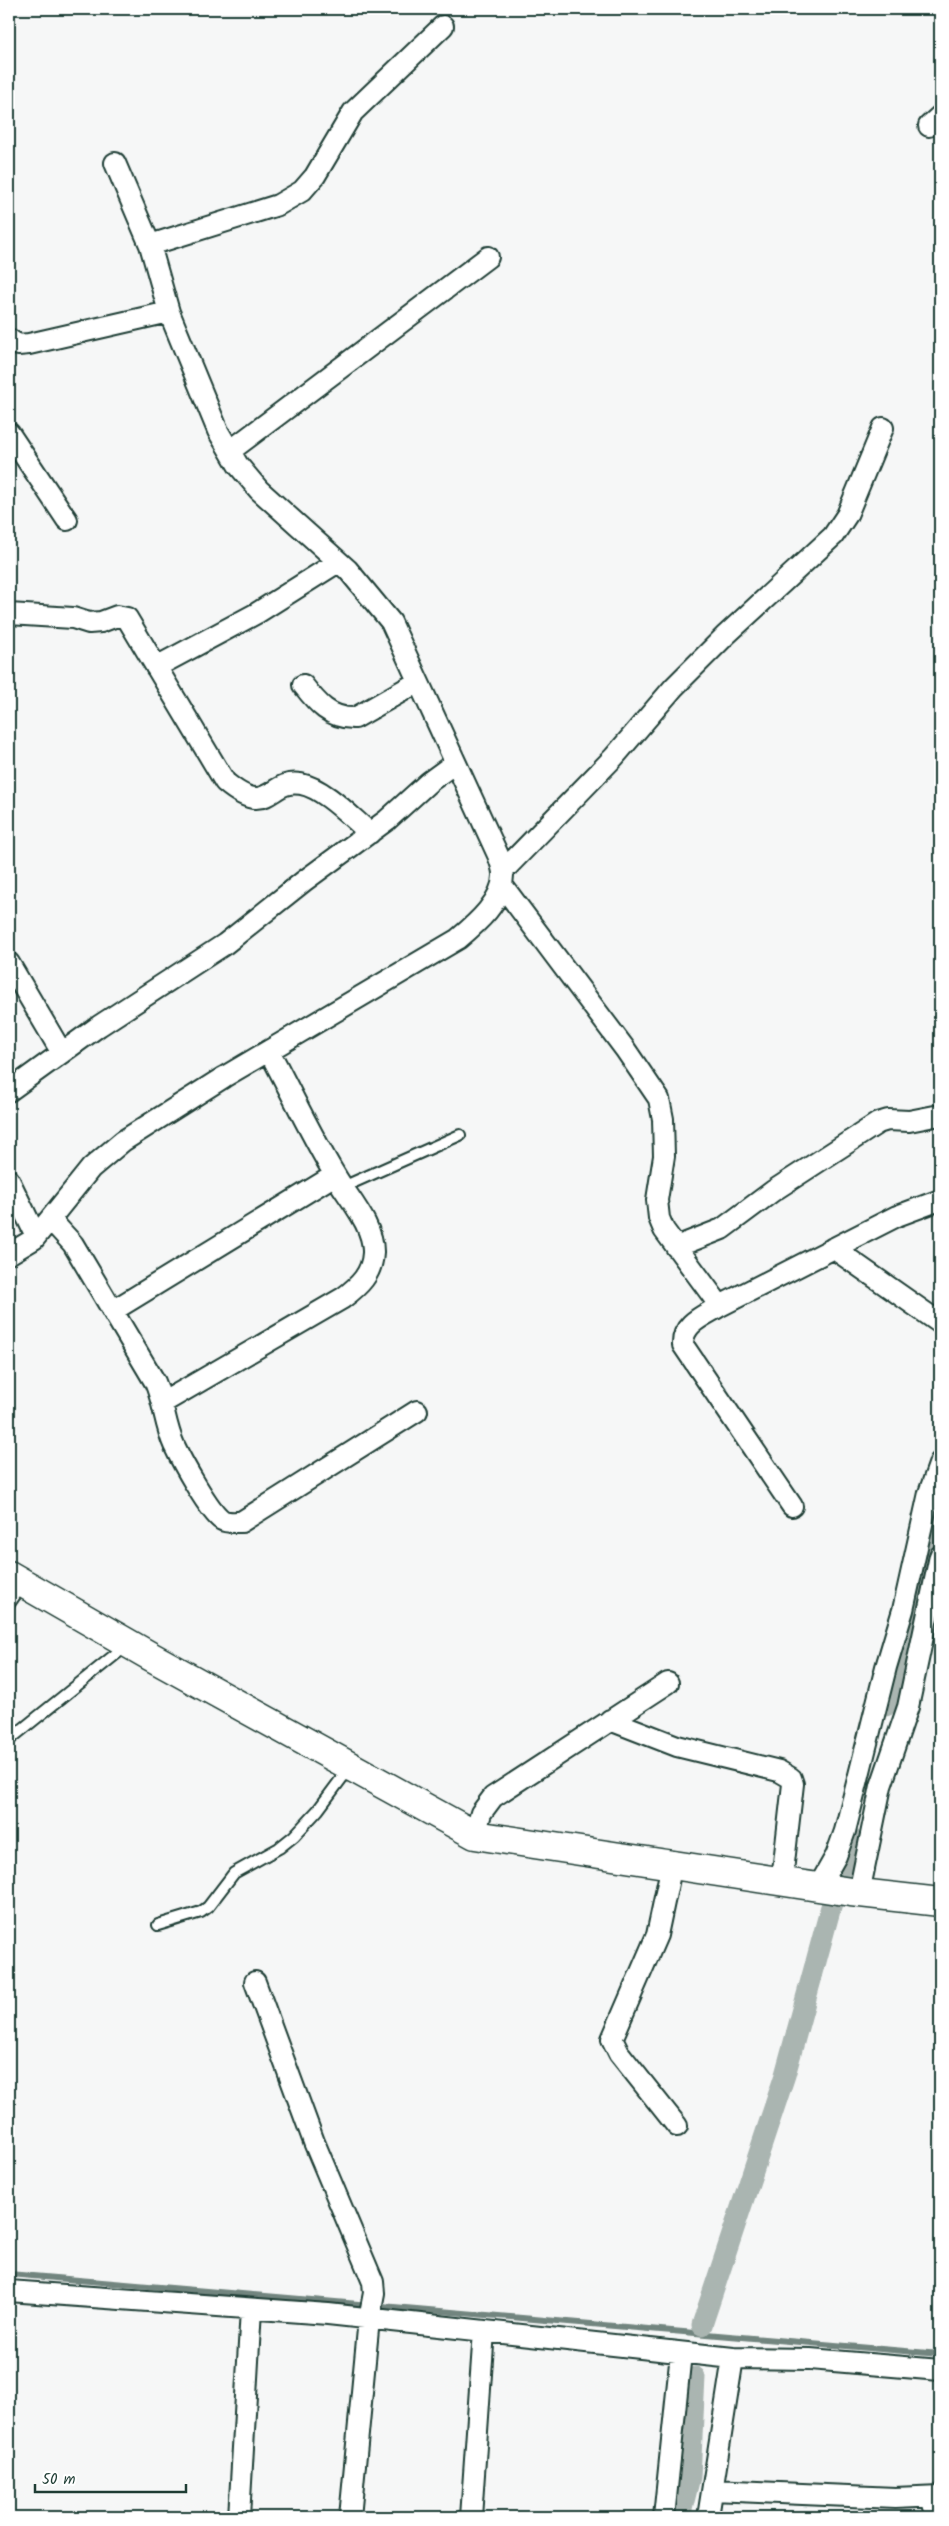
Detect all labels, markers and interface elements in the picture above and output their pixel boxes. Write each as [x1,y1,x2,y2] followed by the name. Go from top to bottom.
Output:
[35,2461,186,2493] scale bar
[42,2468,76,2492] text: 50 m

